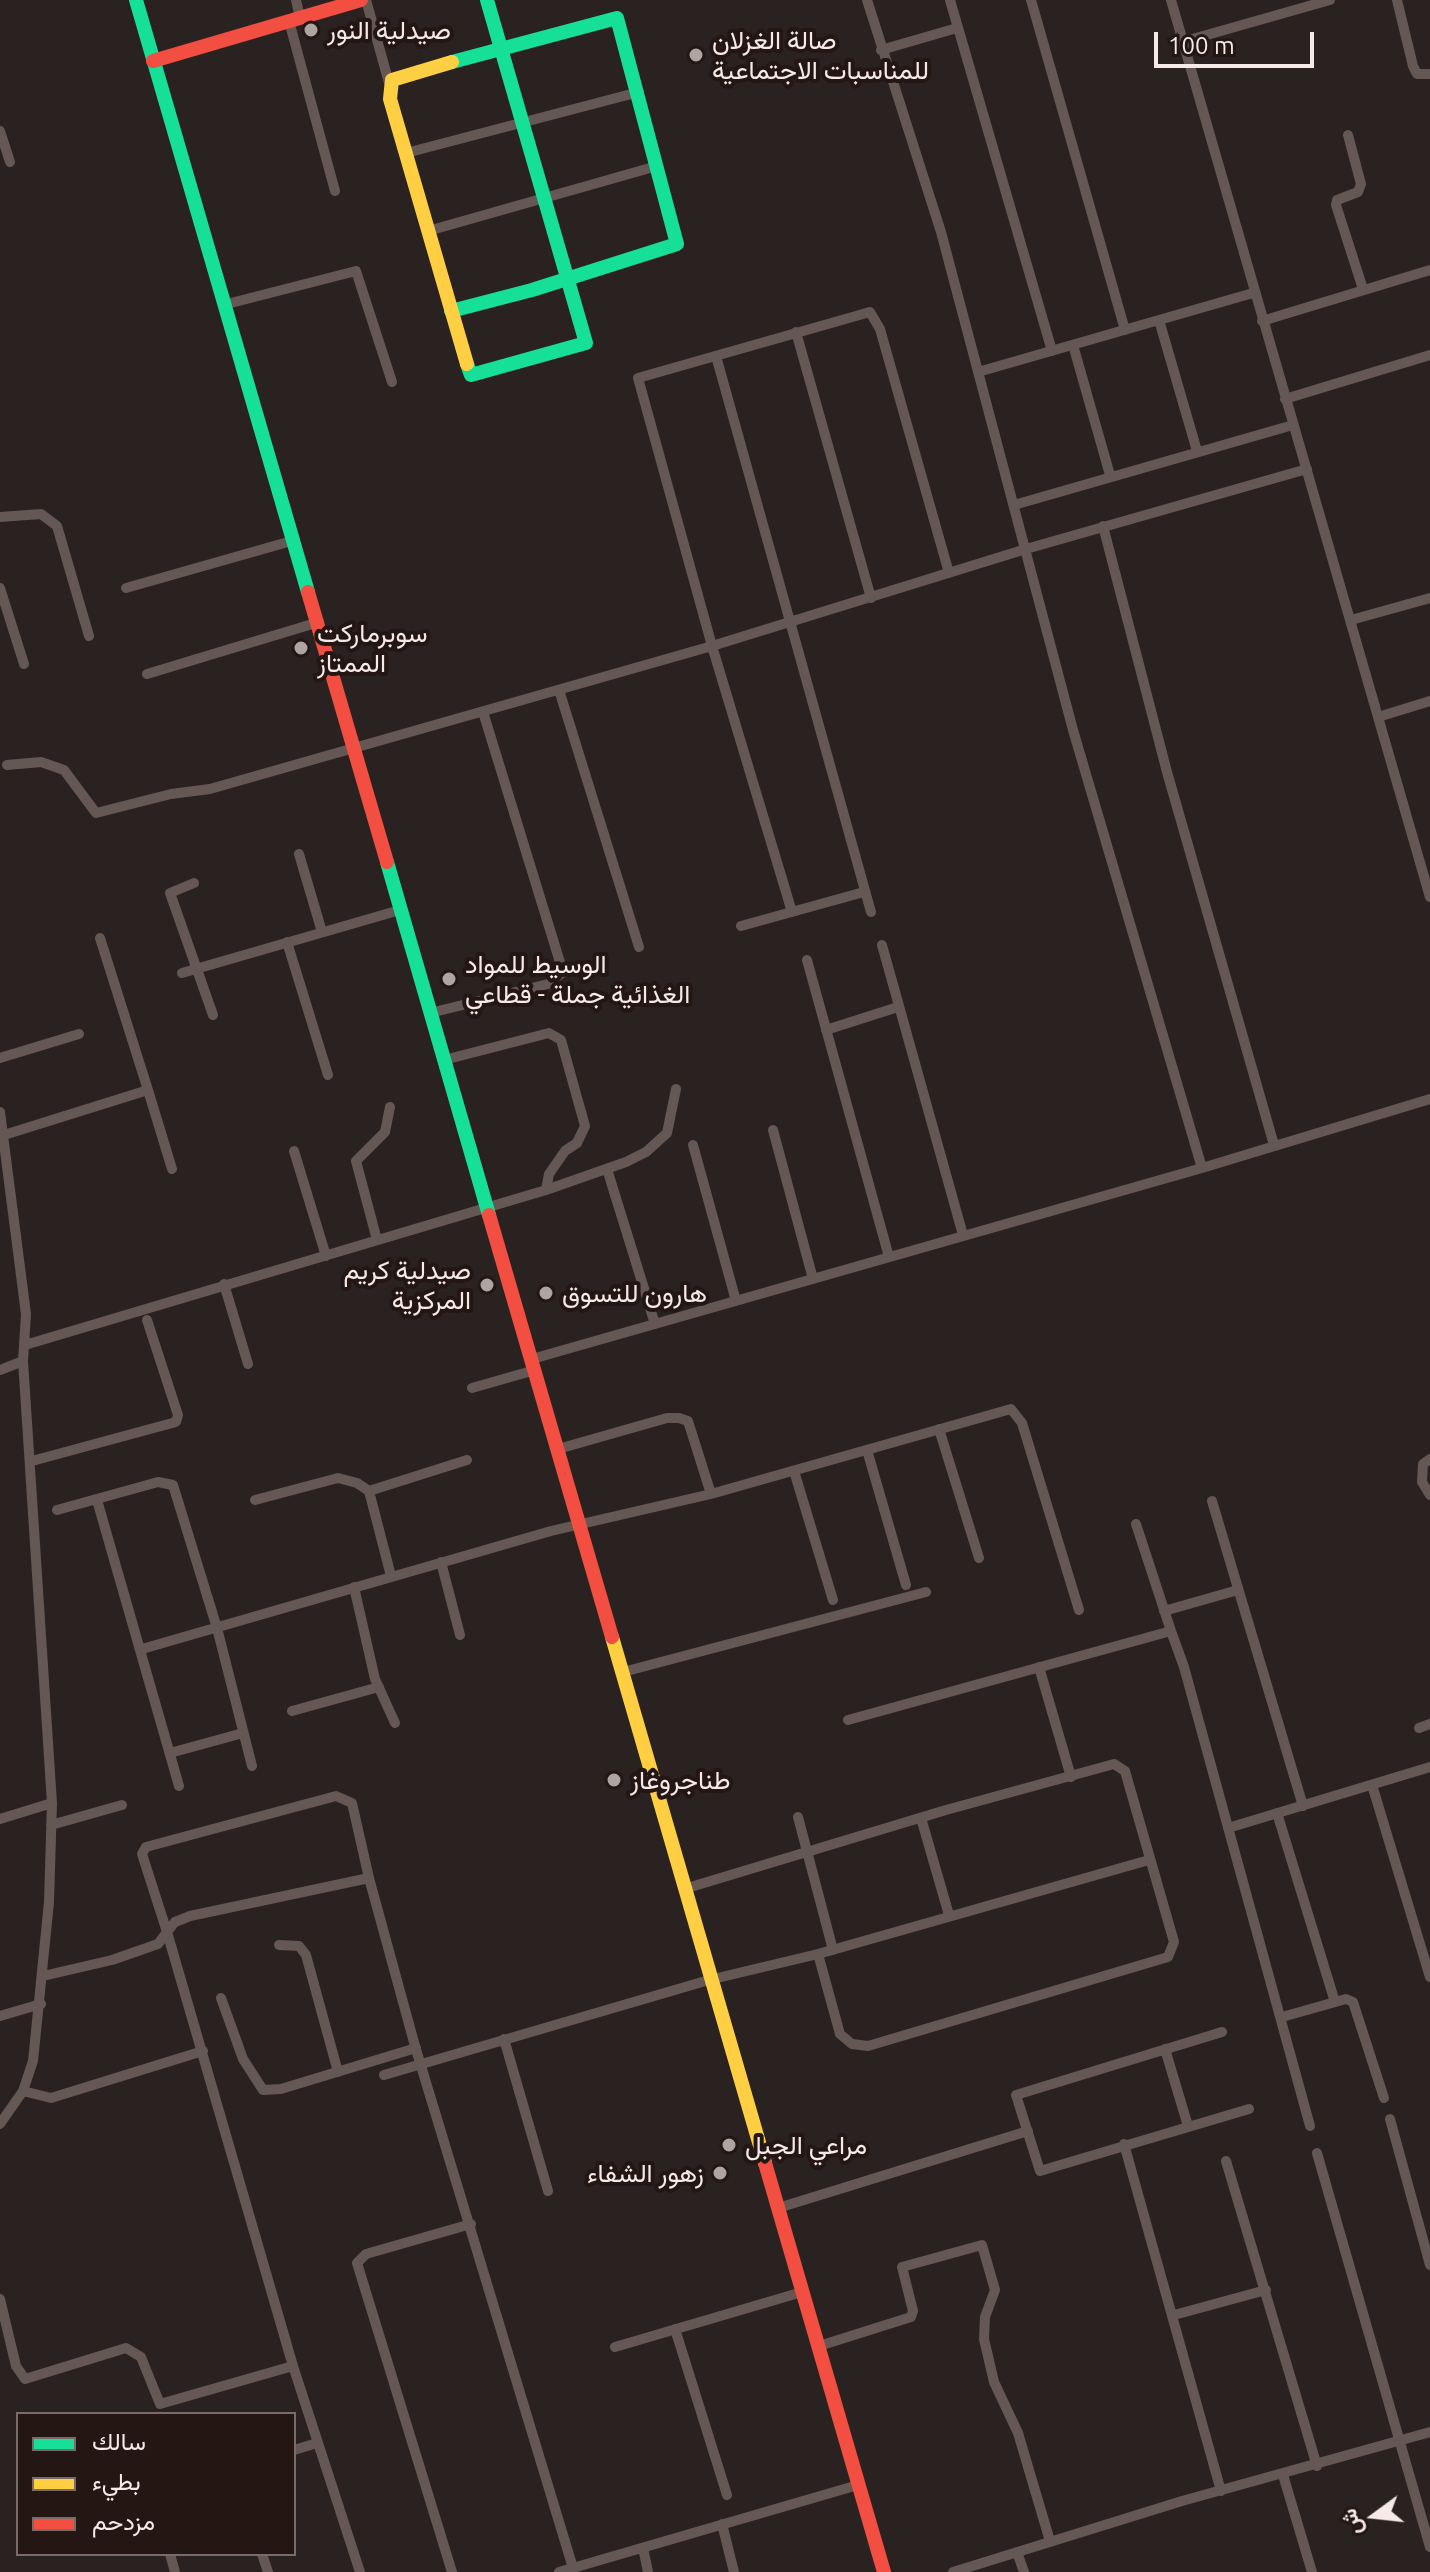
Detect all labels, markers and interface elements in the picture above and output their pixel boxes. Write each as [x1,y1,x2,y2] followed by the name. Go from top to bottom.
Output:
[327,14,451,46] place label: صيدلية النور
[1158,16,1318,66] scale bar
[302,21,320,39] marker: صيدلية النور
[712,24,929,86] place label: صالة الغزلان للمناسبات الاجتماعية
[1168,32,1235,59] text: 100 m
[687,46,705,64] marker: صالة الغزلان للمناسبات الاجتماعية
[317,617,428,678] place label: سوبرماركت الممتاز
[292,639,310,657] marker: سوبرماركت الممتاز
[465,948,690,1010] place label: الوسيط للمواد الغذائية جملة - قطاعي
[440,970,458,988] marker: الوسيط للمواد الغذائية جملة - قطاعي
[343,1254,471,1316] place label: صيدلية كريم المركزية
[478,1276,496,1294] marker: صيدلية كريم المركزية
[562,1277,707,1309] place label: هارون للتسوق
[537,1284,555,1302] marker: هارون للتسوق
[630,1764,730,1796] place label: طناجروغاز
[605,1771,623,1789] marker: طناجروغاز
[745,2129,867,2161] place label: مراعي الجبل
[720,2136,738,2154] marker: مراعي الجبل
[587,2157,704,2189] place label: زهور الشفاء
[711,2164,729,2182] marker: زهور الشفاء
[16,2412,296,2556] legend
[92,2428,146,2455] text: سالك
[92,2468,141,2495] text: بطيء
[1334,2476,1414,2556] north arrow
[1335,2506,1366,2538] text: ش
[92,2508,155,2535] text: مزدحم

